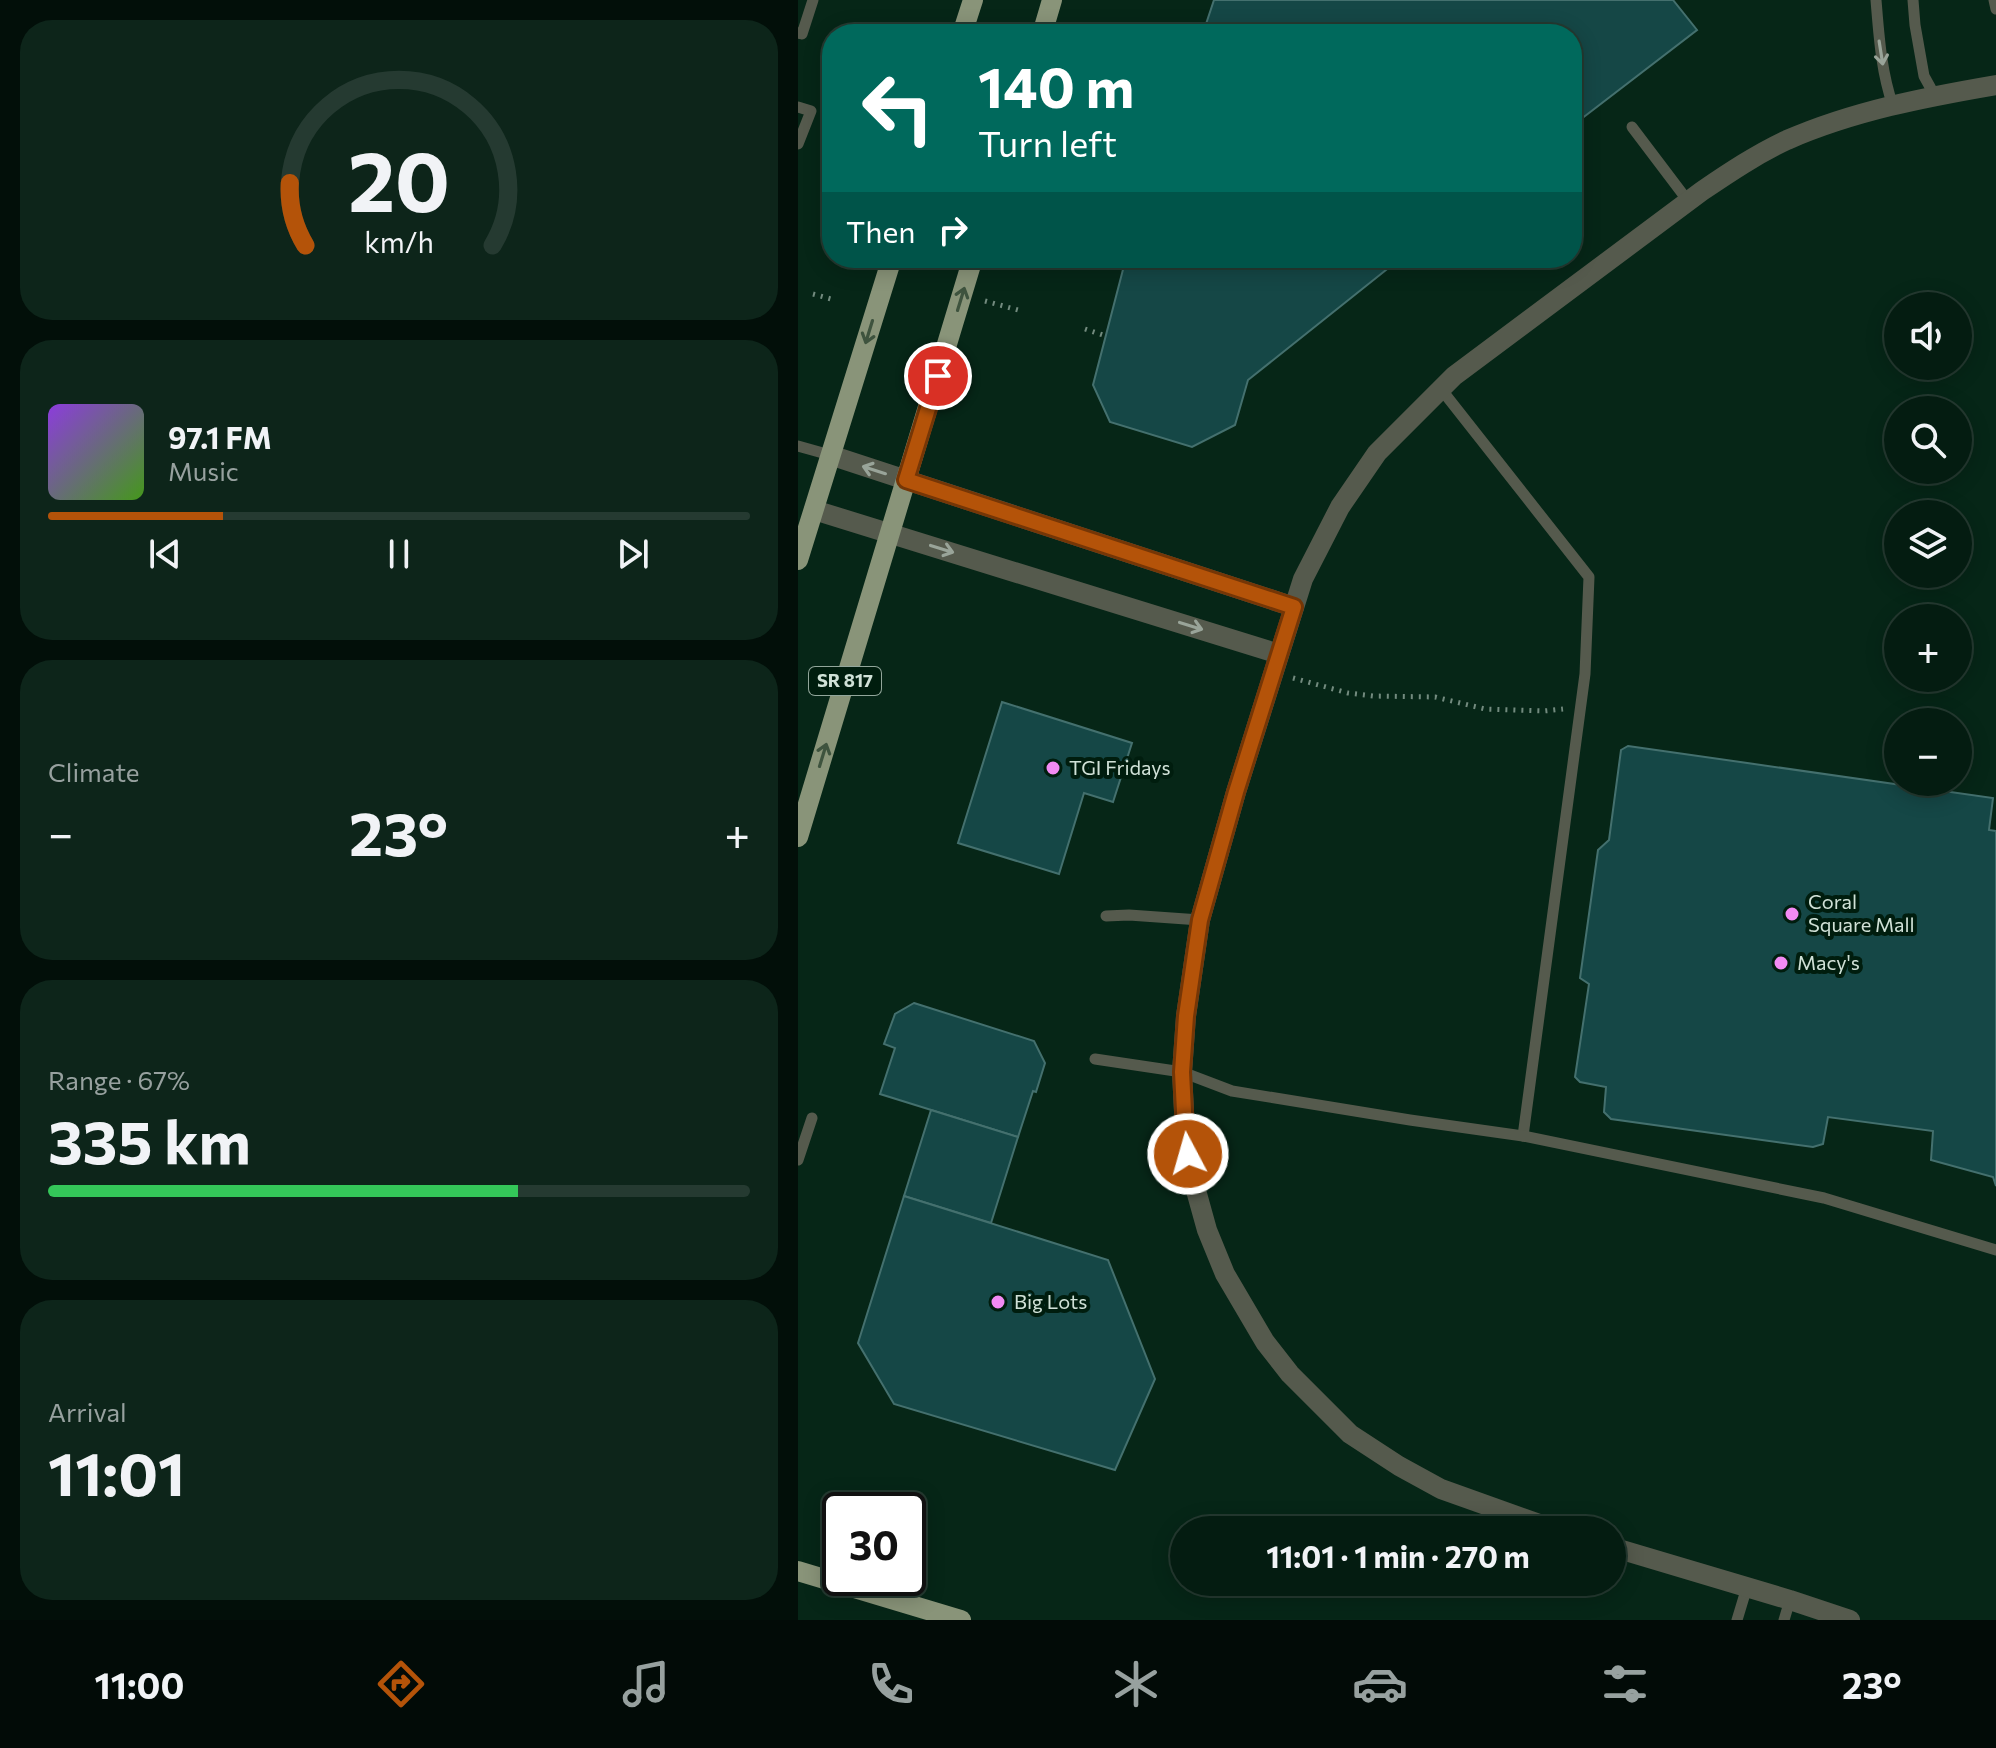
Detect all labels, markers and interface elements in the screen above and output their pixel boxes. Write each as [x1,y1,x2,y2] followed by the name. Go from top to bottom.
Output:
[1874,40,1889,66] one-way arrow
[978,51,1134,120] text: 140 m
[846,56,950,160] icon: left
[978,120,1117,164] text: Turn left
[348,127,450,229] text: 20
[931,208,975,252] icon: right
[846,212,915,249] text: Then
[364,224,434,259] text: km/h
[954,286,969,312] one-way arrow
[1884,292,1972,796] map controls
[1884,292,1972,380] button: sound
[860,320,875,345] one-way arrow
[904,342,972,410] pin
[916,354,960,398] icon: arrive
[1884,396,1972,484] button: search
[168,418,272,455] text: 97.1 FM
[168,455,239,486] text: Music
[862,461,887,476] one-way arrow
[1884,500,1972,588] button: layers
[143,532,187,576] icon: previous
[377,532,421,576] icon: pause
[611,532,655,576] icon: next
[929,542,955,557] one-way arrow
[1884,604,1972,692] button: +
[1177,619,1203,634] one-way arrow
[809,667,881,695] road number: SR 817
[1884,708,1972,796] button: −
[817,743,831,768] one-way arrow
[1069,755,1171,779] place label: TGI Fridays
[48,756,140,787] text: Climate
[1044,759,1062,777] marker: TGI Fridays
[349,795,448,868] text: 23°
[48,805,73,859] text: −
[724,805,750,859] text: +
[1808,889,1915,936] place label: Coral Square Mall
[1783,905,1801,923] marker: Coral Square Mall
[1797,950,1860,974] place label: Macy's
[1772,954,1790,972] marker: Macy's
[48,1064,190,1095] text: Range · 67%
[48,1103,251,1176] text: 335 km
[1146,1112,1230,1196] position arrow
[1014,1289,1087,1313] place label: Big Lots
[989,1293,1007,1311] marker: Big Lots
[48,1396,127,1427] text: Arrival
[48,1435,185,1508] text: 11:01
[822,1492,926,1596] speed limit sign: 30
[1266,1537,1530,1574] text: 11:01 · 1 min · 270 m
[373,1656,429,1712] icon: directions
[618,1656,674,1712] icon: music
[863,1656,919,1712] icon: phone
[1108,1656,1164,1712] icon: climate
[1352,1656,1408,1712] icon: car
[1597,1656,1653,1712] icon: filters
[94,1662,184,1706] text: 11:00
[1842,1662,1901,1706] text: 23°

